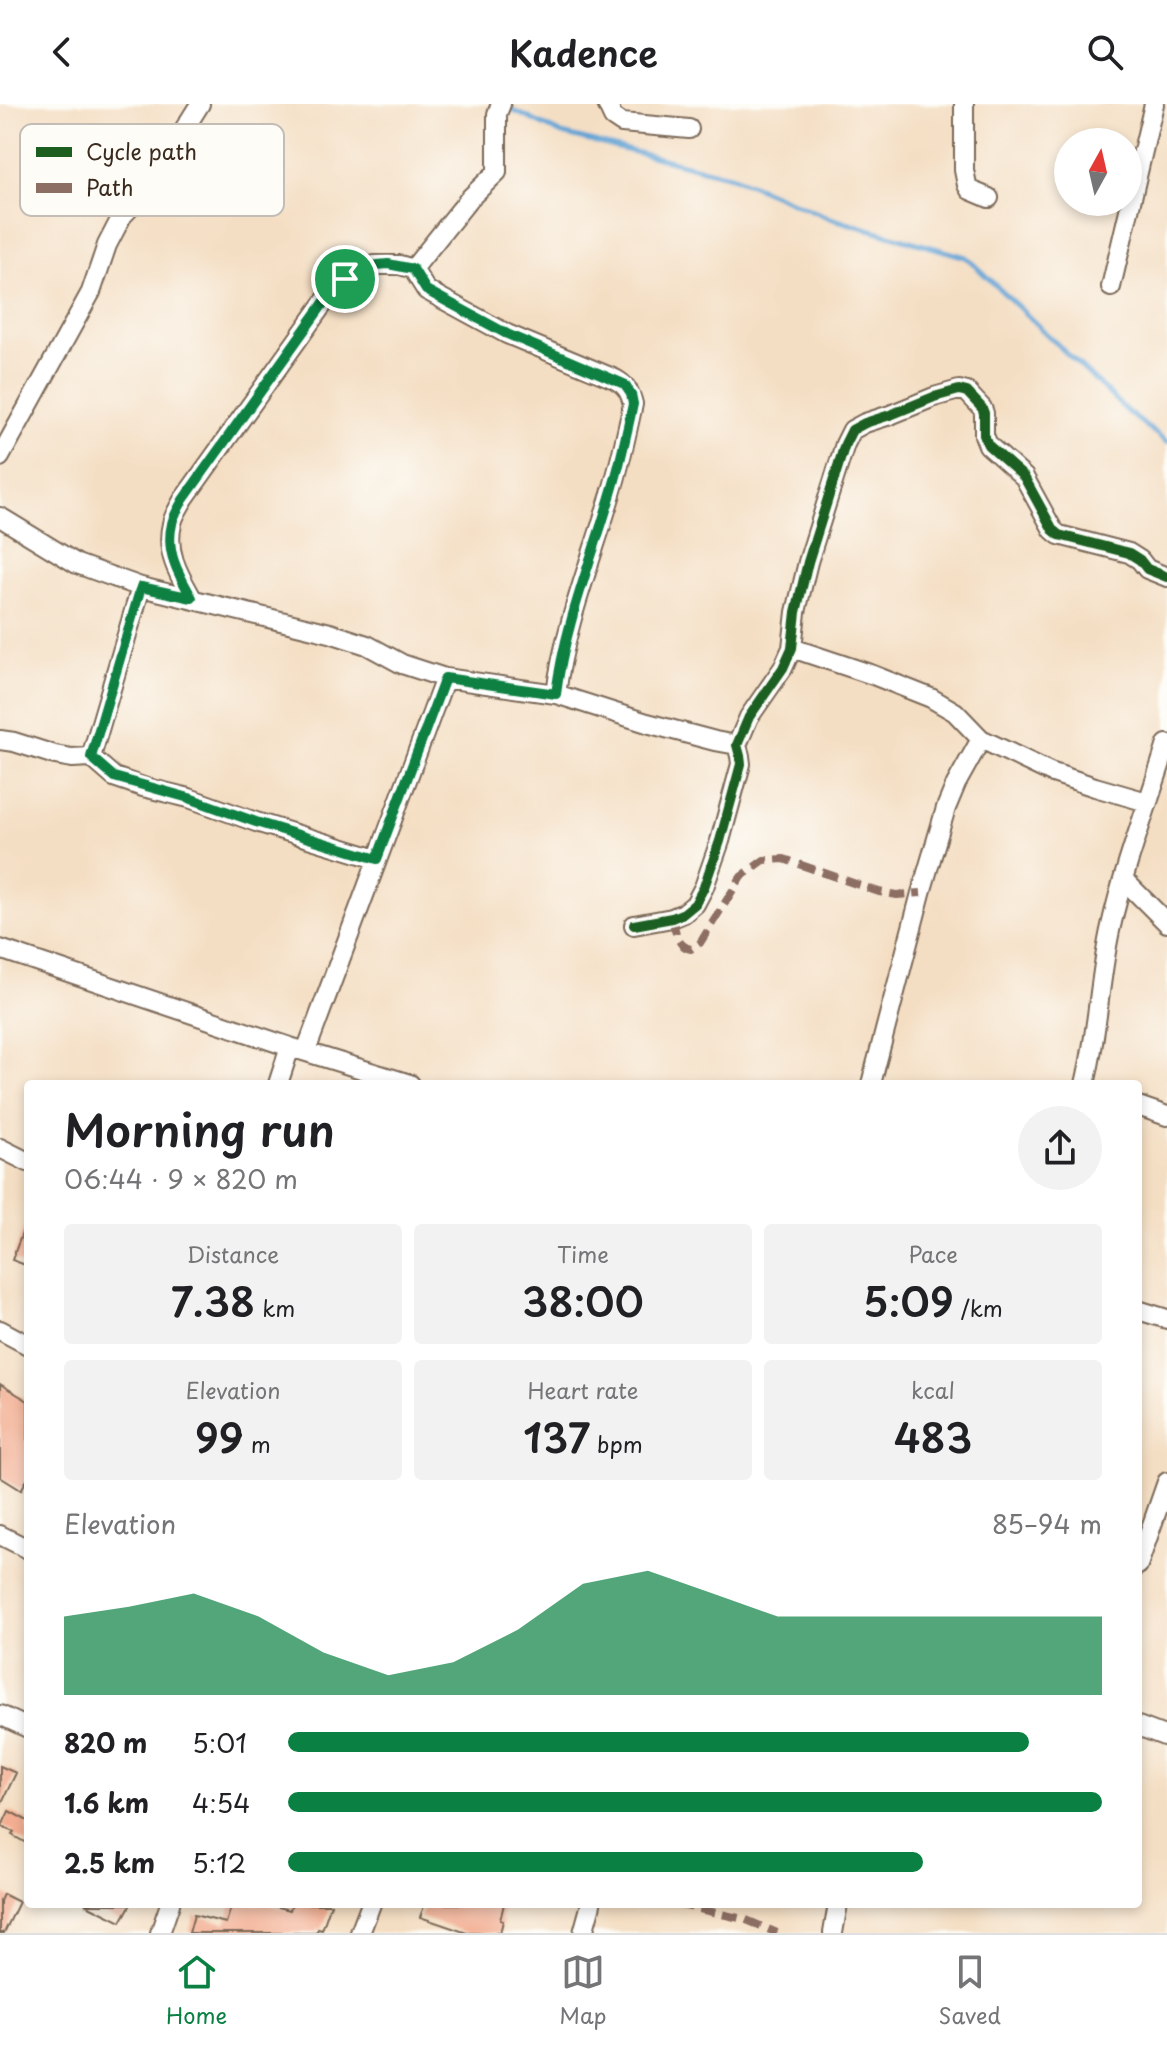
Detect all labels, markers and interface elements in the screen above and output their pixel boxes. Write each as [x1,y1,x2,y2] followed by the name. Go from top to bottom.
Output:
[509,25,658,79] text: Kadence
[40,30,84,74] icon: back
[1083,30,1127,74] icon: search
[20,124,284,216] legend
[1054,128,1142,216] north arrow
[1054,128,1142,216] map controls
[86,134,197,167] text: Cycle path
[86,170,134,203] text: Path
[311,245,379,313] pin
[323,257,367,301] icon: arrive
[64,1096,335,1162] text: Morning run
[1018,1106,1102,1190] button: share
[64,1159,298,1198] text: 06:44 · 9 × 820 m
[187,1237,279,1270] text: Distance
[557,1237,609,1270] text: Time
[908,1237,958,1270] text: Pace
[171,1270,255,1331] text: 7.38
[522,1270,644,1331] text: 38:00
[863,1270,954,1331] text: 5:09
[255,1291,295,1324] text: km
[954,1291,1003,1324] text: /km
[186,1373,280,1406] text: Elevation
[527,1373,639,1406] text: Heart rate
[911,1373,955,1406] text: kcal
[195,1406,244,1467] text: 99
[523,1406,590,1467] text: 137
[894,1406,972,1467] text: 483
[244,1427,271,1460] text: m
[590,1427,643,1460] text: bpm
[64,1504,176,1543] text: Elevation
[992,1504,1102,1543] text: 85–94 m
[64,1723,147,1762] text: 820 m
[192,1723,247,1762] text: 5:01
[64,1783,149,1822] text: 1.6 km
[192,1783,251,1822] text: 4:54
[64,1843,155,1882] text: 2.5 km
[192,1843,246,1882] text: 5:12
[166,1950,227,2031] tab: Home
[559,1950,606,2031] tab: Map
[938,1950,1001,2031] tab: Saved

